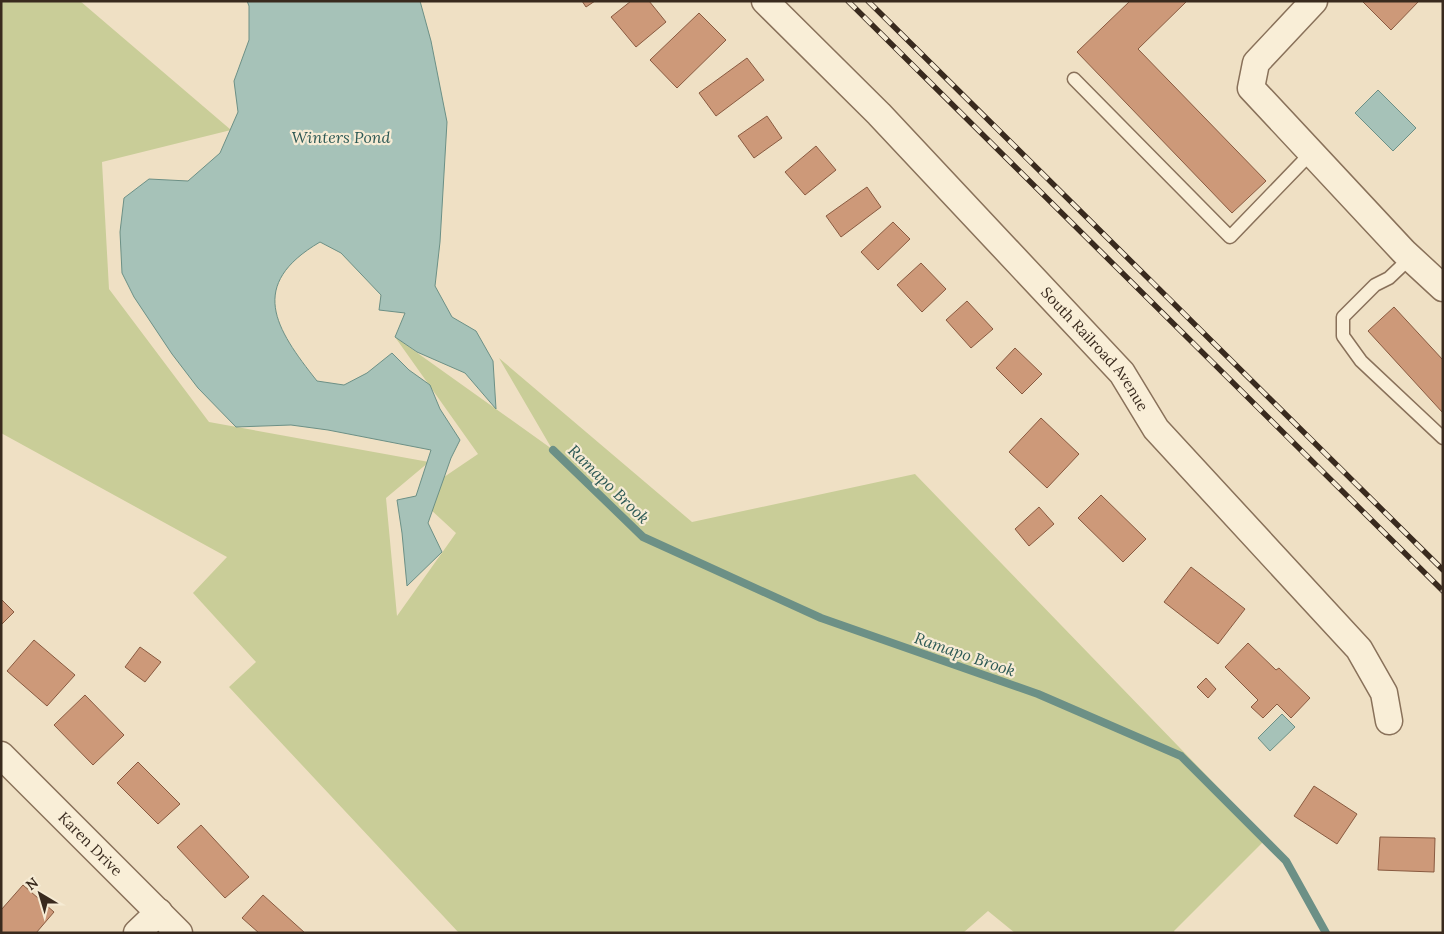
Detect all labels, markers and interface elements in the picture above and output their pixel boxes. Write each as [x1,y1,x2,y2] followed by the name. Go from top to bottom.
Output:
[292,127,391,147] water label: Winters Pond
[1037,283,1153,414] street label: South Railroad Avenue
[564,440,654,528] water label: Ramapo Brook
[912,627,1018,681] water label: Ramapo Brook
[54,808,127,880] street label: Karen Drive
[15,869,65,919] north arrow
[22,873,42,894] text: N

